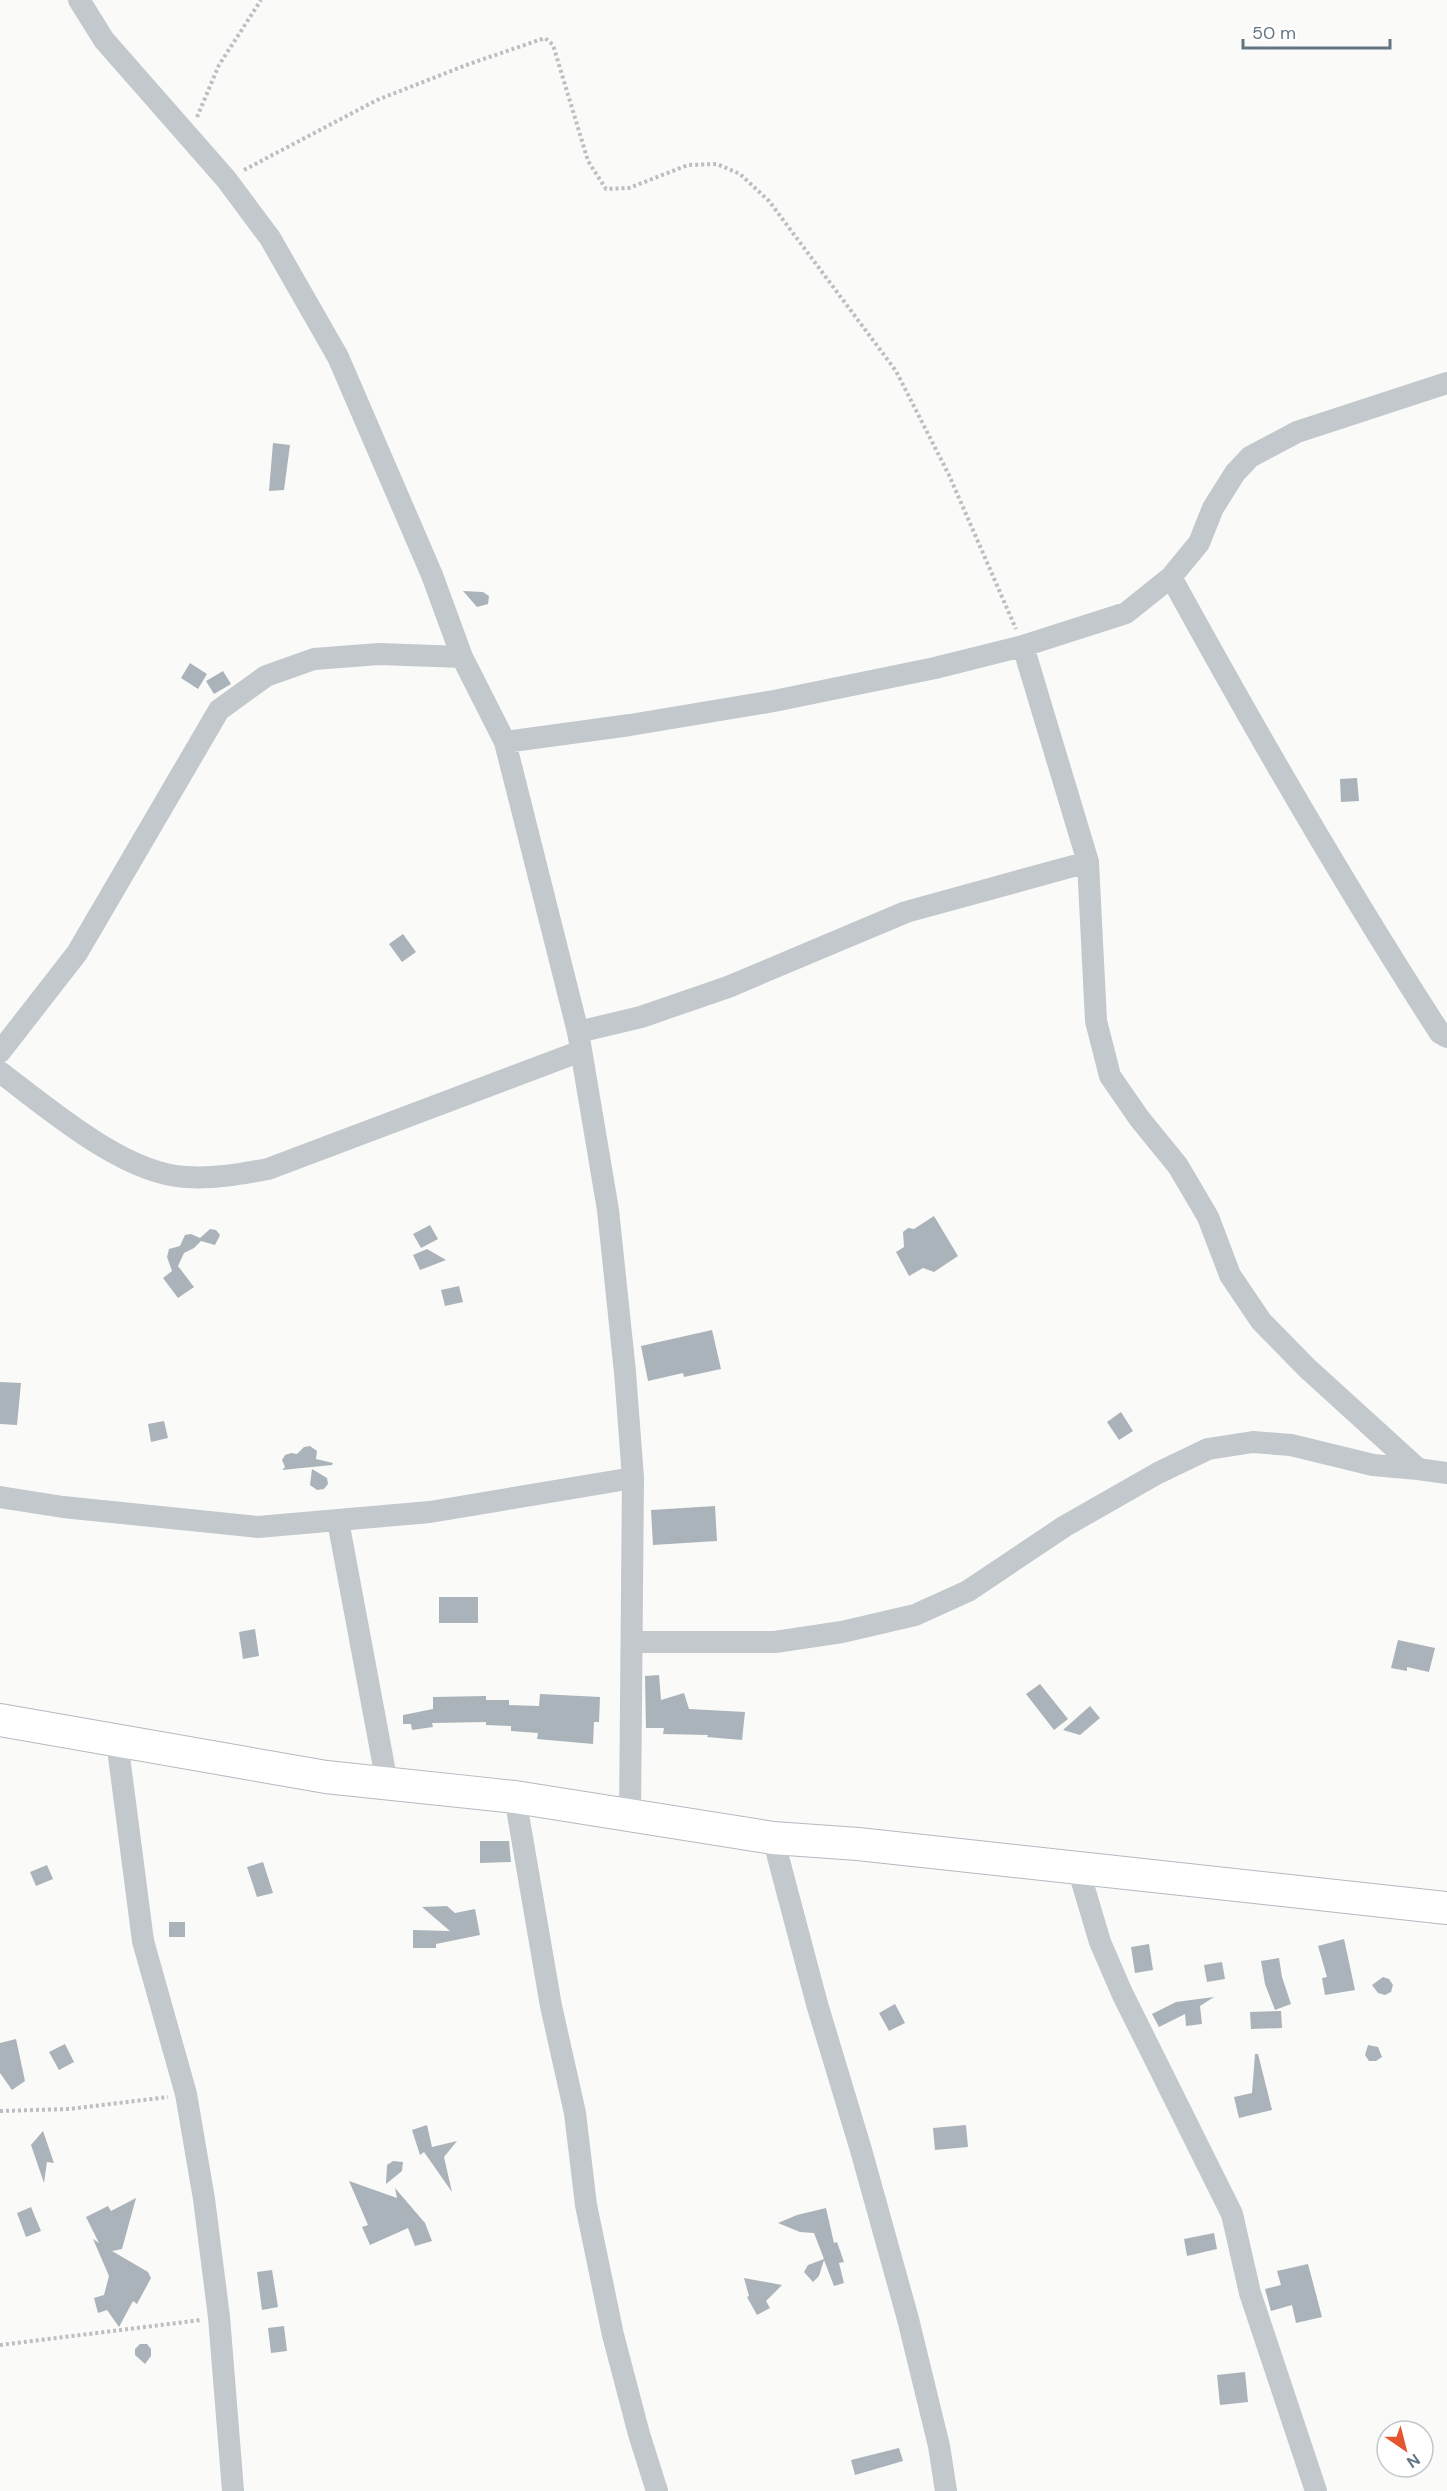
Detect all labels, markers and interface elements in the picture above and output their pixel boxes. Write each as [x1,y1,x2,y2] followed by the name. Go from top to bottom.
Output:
[1243,12,1390,50] scale bar
[1252,21,1296,45] text: 50 m
[1375,2419,1435,2479] north arrow
[1403,2449,1424,2473] text: N

